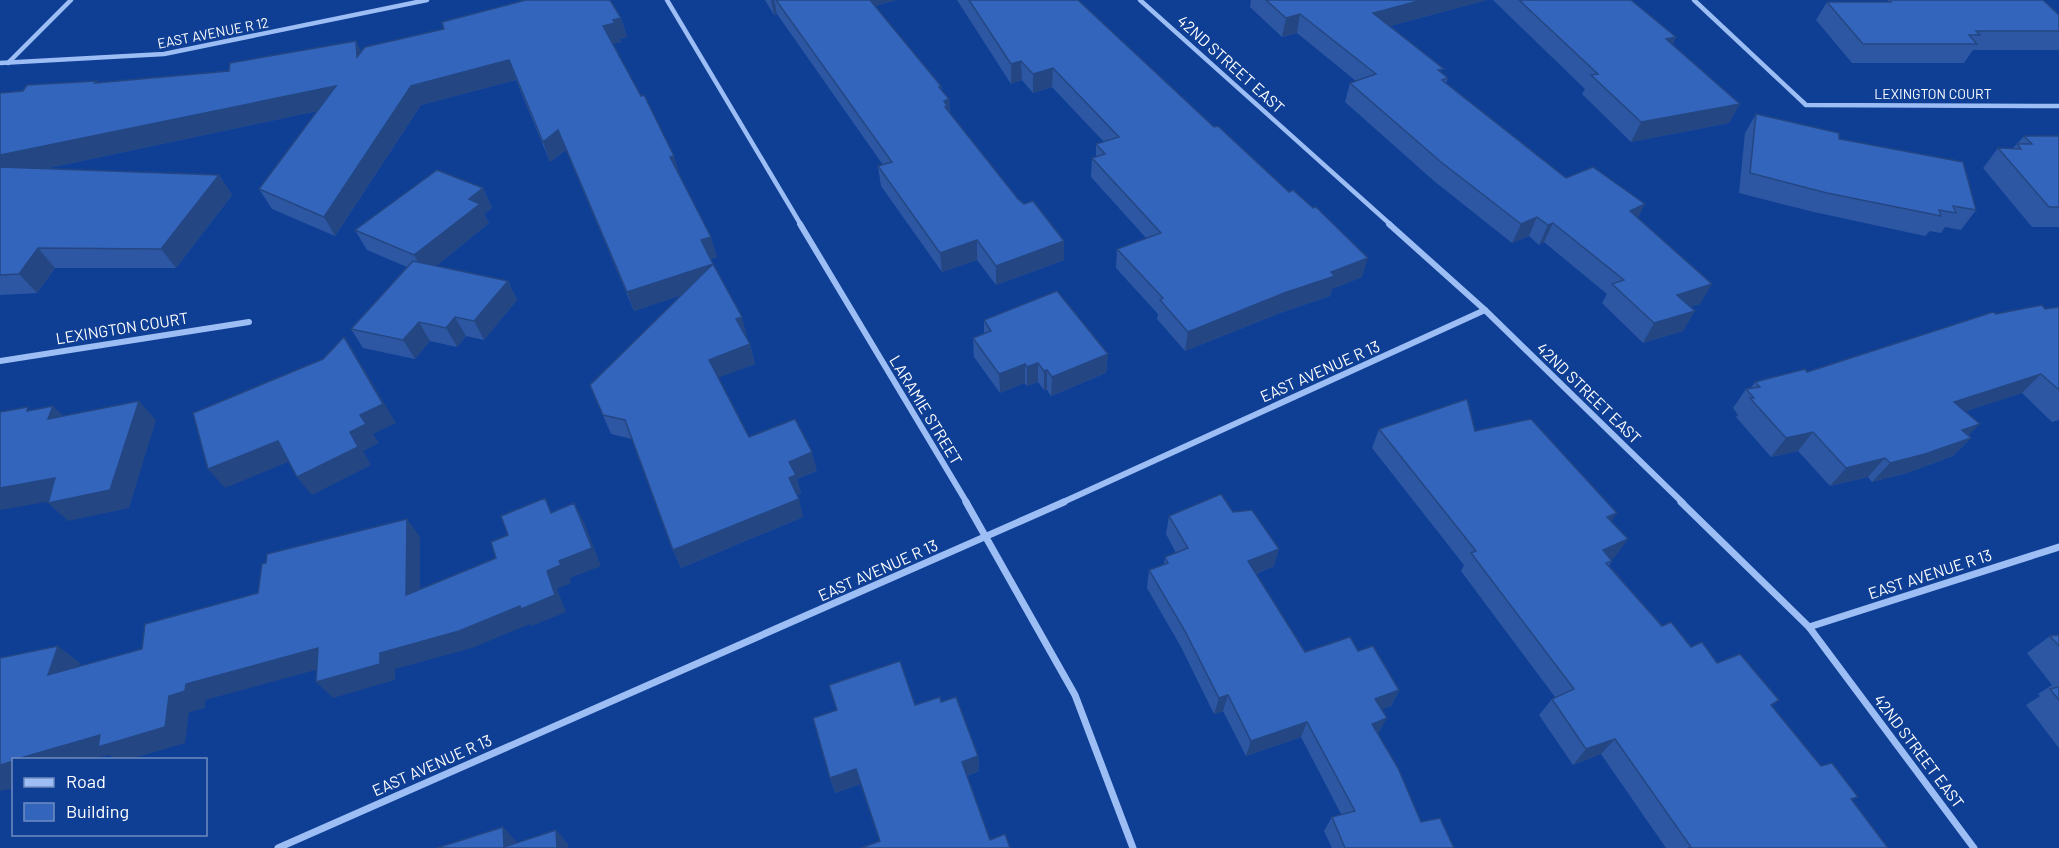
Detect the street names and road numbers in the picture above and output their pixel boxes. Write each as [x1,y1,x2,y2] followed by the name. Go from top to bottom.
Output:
[1174,11,1289,117] street label: 42ND STREET EAST
[156,13,270,52] street label: EAST AVENUE R 12
[1874,85,1992,102] street label: LEXINGTON COURT
[54,308,190,347] street label: LEXINGTON COURT
[1257,336,1383,405] street label: EAST AVENUE R 13
[1533,338,1645,447] street label: 42ND STREET EAST
[886,352,967,468] street label: LARAMIE STREET
[815,535,941,604] street label: EAST AVENUE R 13
[1866,545,1994,602] street label: EAST AVENUE R 13
[1870,690,1968,811] street label: 42ND STREET EAST
[369,730,495,799] street label: EAST AVENUE R 13

